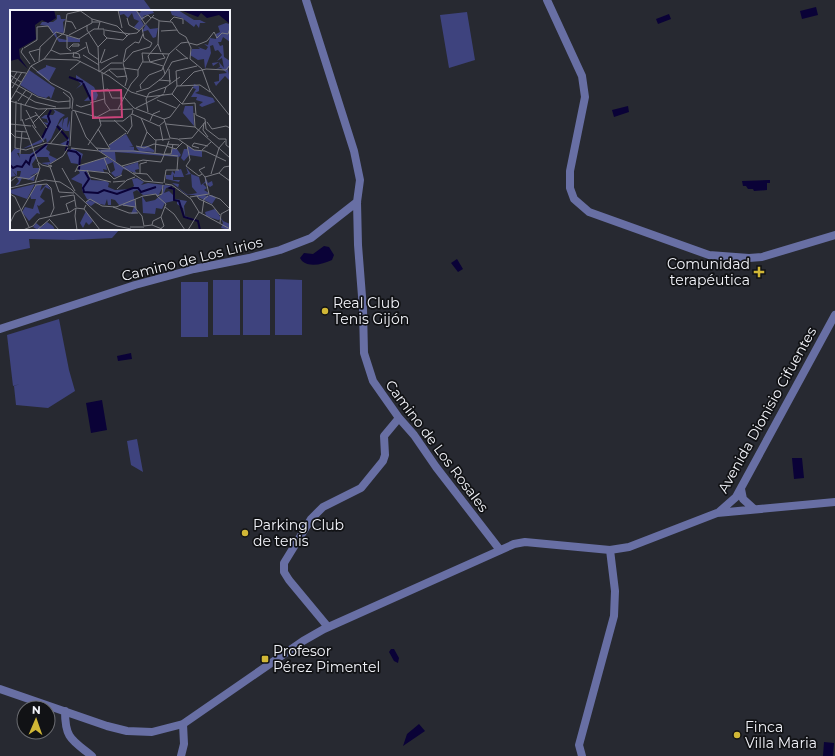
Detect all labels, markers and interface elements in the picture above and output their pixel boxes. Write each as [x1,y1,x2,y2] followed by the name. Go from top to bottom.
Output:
[10,10,230,230] inset map
[120,233,264,285] street label: Camino de Los Lirios
[667,255,750,289] place label: Comunidad terapéutica
[753,266,765,278] marker: Comunidad terapéutica
[333,294,409,328] place label: Real Club Tenis Gijón
[320,306,330,316] marker: Real Club Tenis Gijón
[714,324,820,496] street label: Avenida Dionisio Cifuentes
[381,376,493,516] street label: Camino de Los Rosales
[253,516,344,550] place label: Parking Club de tenis
[240,528,250,538] marker: Parking Club de tenis
[273,642,380,676] place label: Profesor Pérez Pimentel
[260,654,270,664] marker: Profesor Pérez Pimentel
[16,700,56,740] north arrow
[32,703,41,717] text: N
[745,718,817,752] place label: Finca Villa Maria
[732,730,742,740] marker: Finca Villa Maria

